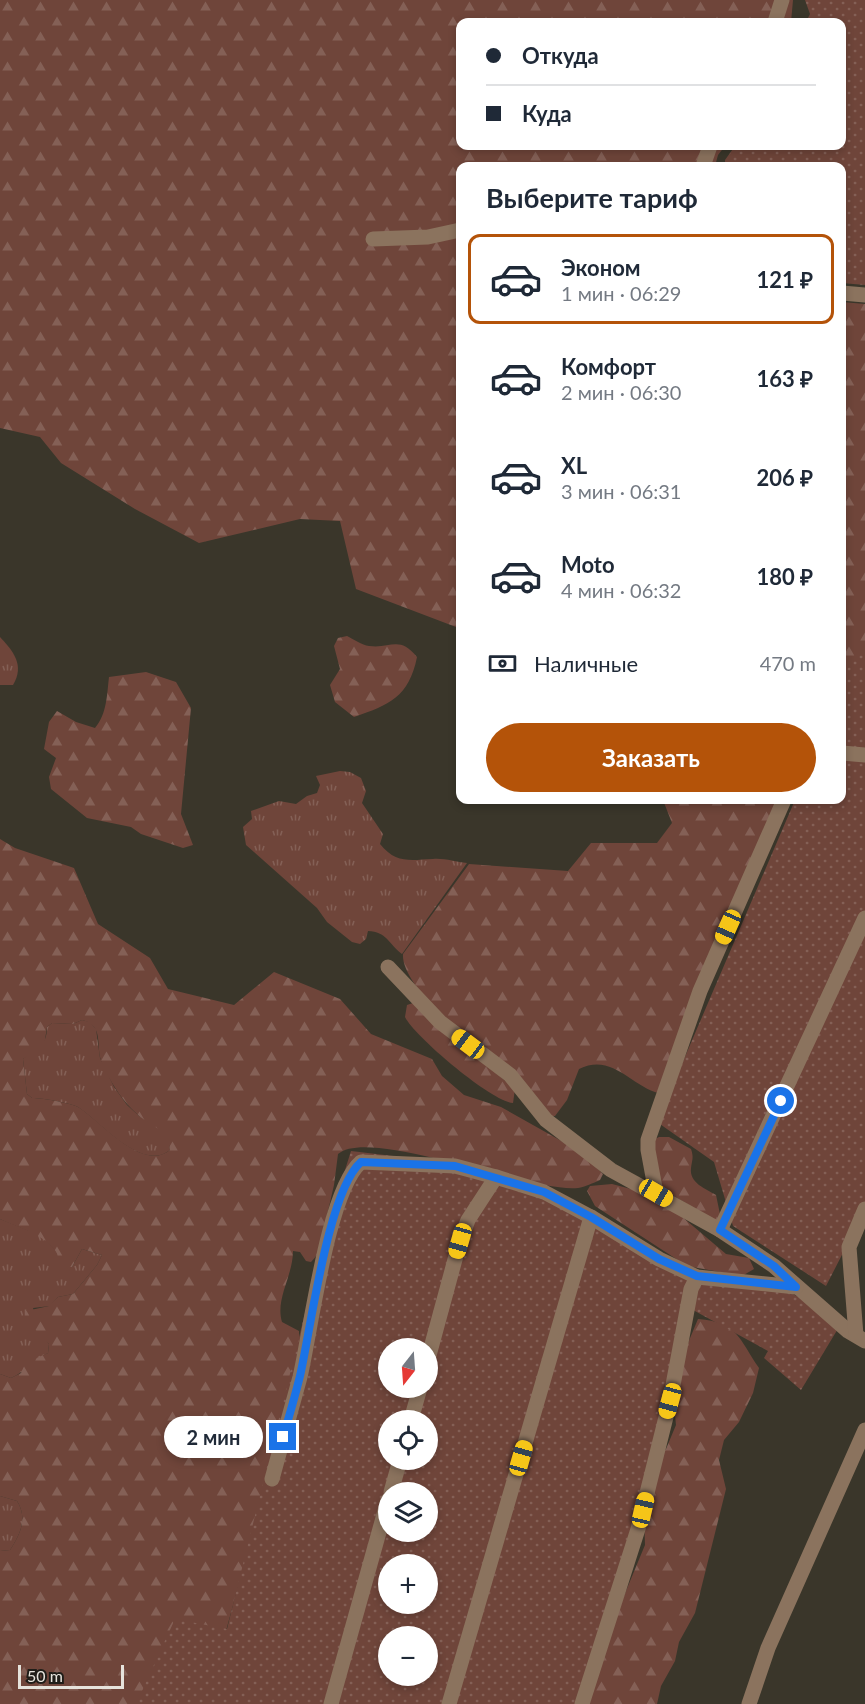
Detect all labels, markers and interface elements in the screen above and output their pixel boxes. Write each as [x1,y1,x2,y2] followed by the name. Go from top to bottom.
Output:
[522,42,599,69] text: Откуда
[522,100,572,127] text: Куда
[486,181,698,214] text: Выберите тариф
[489,252,543,306] icon: car
[561,254,641,281] text: Эконом
[757,266,813,293] text: 121 ₽
[561,281,681,305] text: 1 мин · 06:29
[489,351,543,405] icon: car
[561,353,656,380] text: Комфорт
[757,365,813,392] text: 163 ₽
[561,380,681,404] text: 2 мин · 06:30
[489,450,543,504] icon: car
[561,452,587,479] text: XL
[757,464,813,491] text: 206 ₽
[561,479,681,503] text: 3 мин · 06:31
[489,549,543,603] icon: car
[561,551,615,578] text: Moto
[757,563,813,590] text: 180 ₽
[561,578,681,602] text: 4 мин · 06:32
[486,647,519,680] icon: cash
[534,650,638,677] text: Наличные
[760,651,816,675] text: 470 m
[486,723,816,792] button: Заказать
[712,907,744,947] car
[448,1026,488,1062] car
[767,1087,794,1114] route start
[636,1176,676,1210] car
[446,1221,474,1261] car
[378,1338,438,1398] north arrow
[378,1338,438,1686] map controls
[657,1381,683,1421] car
[378,1410,438,1470] button: locate
[163,1416,262,1458] callout: 2 мин
[269,1423,296,1450] route end
[187,1425,240,1449] text: 2 мин
[507,1438,535,1478] car
[378,1482,438,1542] button: layers
[630,1490,656,1530] car
[378,1554,438,1614] button: +
[378,1626,438,1686] button: −
[18,1662,124,1690] scale bar
[27,1666,63,1685] text: 50 m

